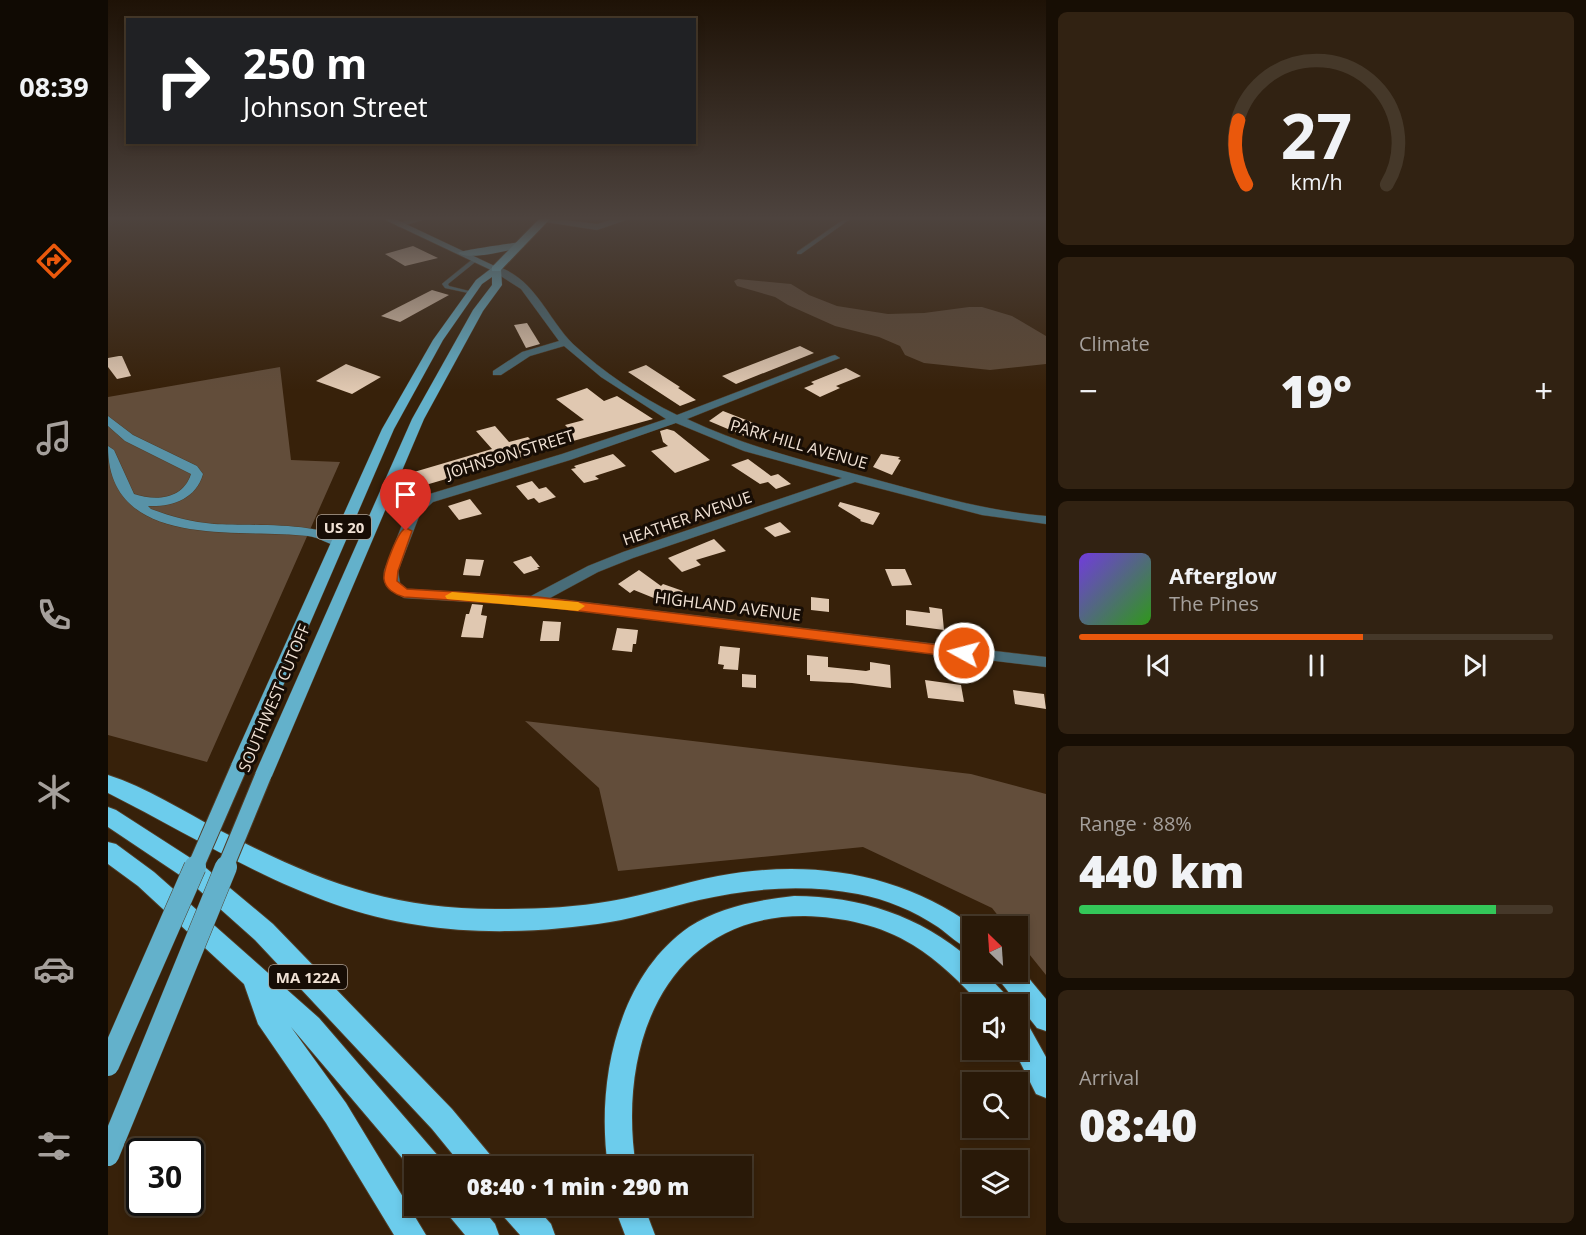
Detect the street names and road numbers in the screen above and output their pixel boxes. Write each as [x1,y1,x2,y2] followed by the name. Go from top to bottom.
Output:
[728,414,870,474] street label: PARK HILL AVENUE
[442,424,577,484] street label: JOHNSON STREET
[619,486,755,550] street label: HEATHER AVENUE
[317,515,371,539] road number: US 20
[654,586,802,626] street label: HIGHLAND AVENUE
[233,621,315,775] street label: SOUTHWEST CUTOFF
[269,965,347,989] road number: MA 122A

